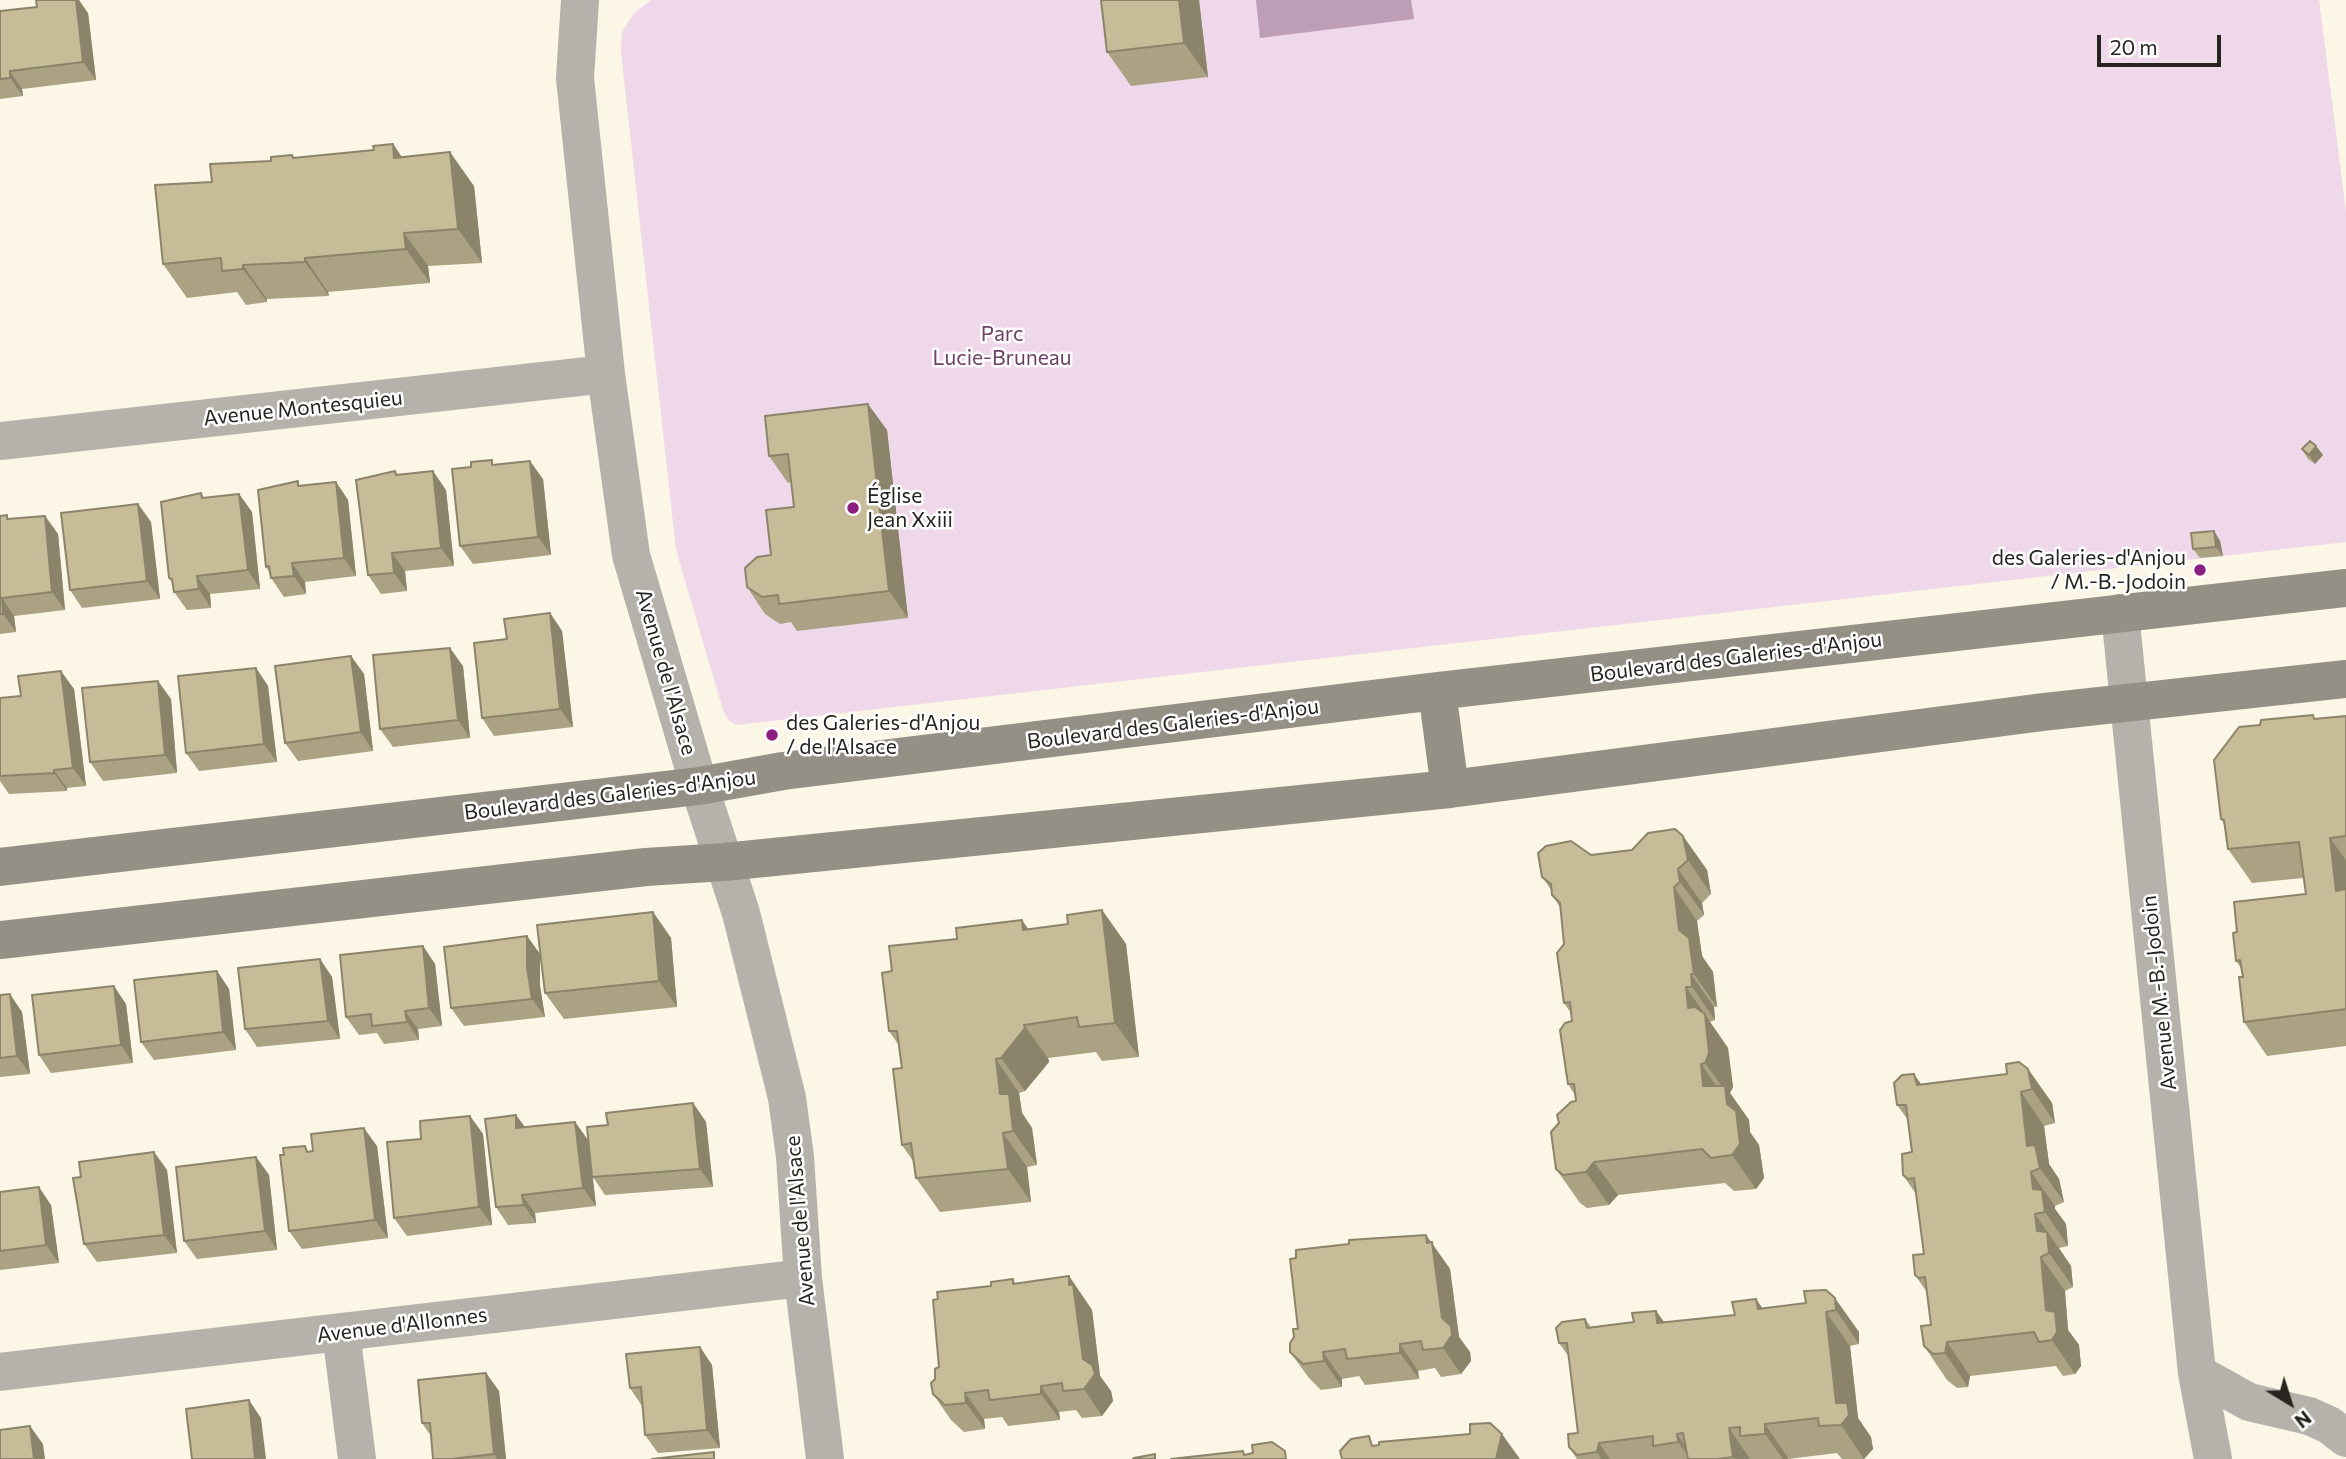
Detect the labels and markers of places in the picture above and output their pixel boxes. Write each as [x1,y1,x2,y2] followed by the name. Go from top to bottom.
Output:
[867,483,953,533] place label: Église Jean Xxiii
[845,500,861,516] marker: Église Jean Xxiii
[1992,545,2186,595] place label: des Galeries-d'Anjou / M.-B.-Jodoin
[2192,562,2208,578] marker: des Galeries-d'Anjou / M.-B.-Jodoin
[786,710,980,760] place label: des Galeries-d'Anjou / de l'Alsace
[764,727,780,743] marker: des Galeries-d'Anjou / de l'Alsace

